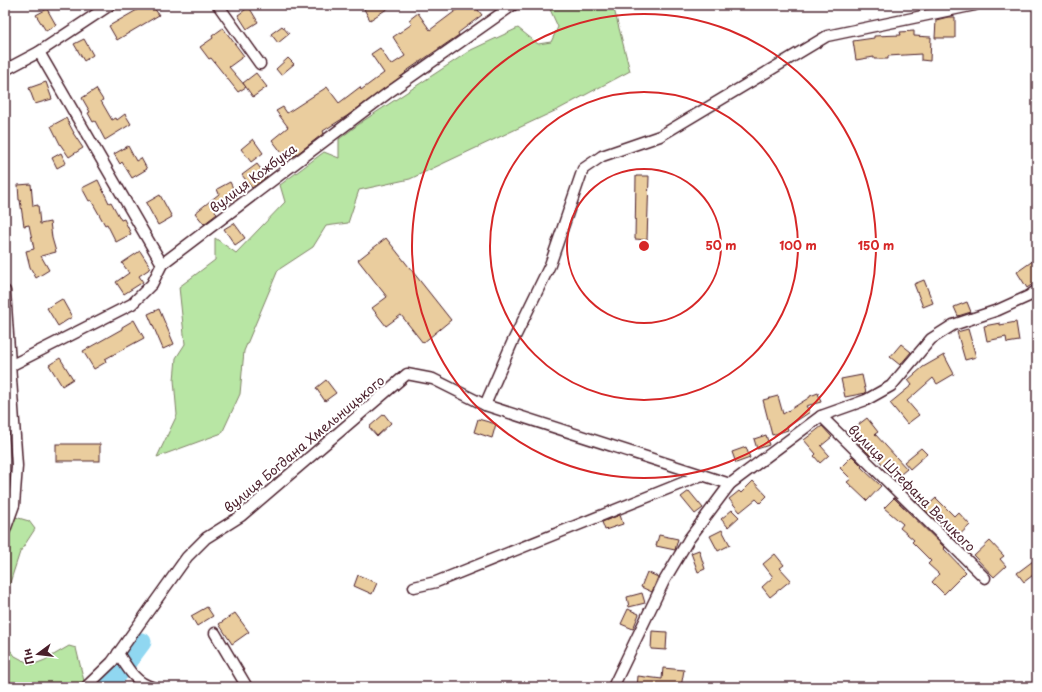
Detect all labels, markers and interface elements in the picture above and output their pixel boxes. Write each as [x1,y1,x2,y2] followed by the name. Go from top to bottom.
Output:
[205,138,301,217] street label: вулиця Кожбука
[705,236,737,254] text: 50 m
[779,236,817,254] text: 100 m
[858,236,894,254] text: 150 m
[637,239,651,253] centre of rings
[219,371,388,517] street label: вулиця Богдана Хмельницького
[844,420,980,556] street label: вулиця Штефана Великого
[18,634,58,674] north arrow
[18,647,38,667] text: Пн

